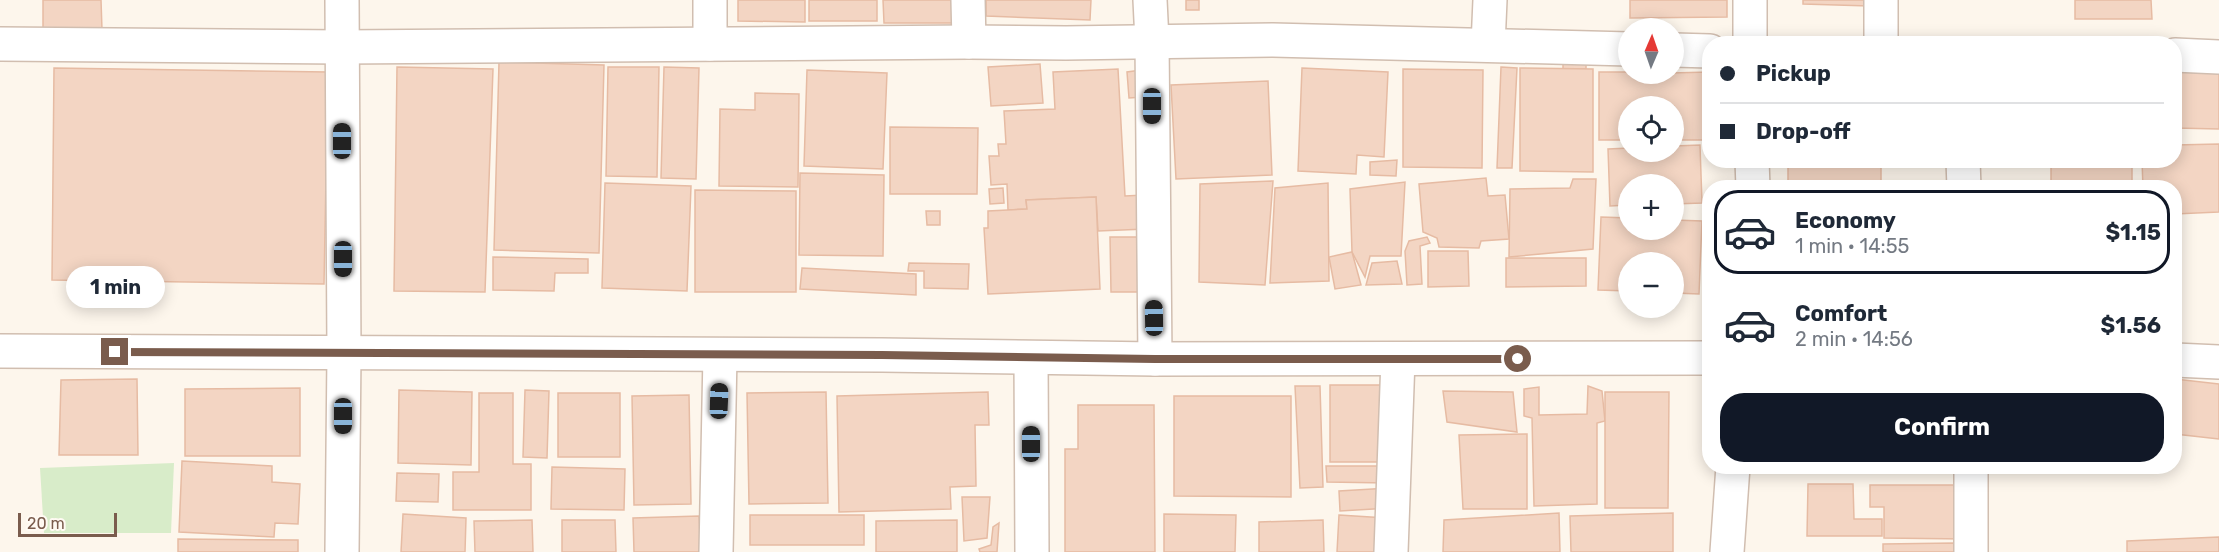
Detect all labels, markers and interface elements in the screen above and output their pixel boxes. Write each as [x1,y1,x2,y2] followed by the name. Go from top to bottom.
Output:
[1618,18,1684,84] north arrow
[1618,18,1684,318] map controls
[1756,60,1831,87] text: Pickup
[1143,88,1161,124] car
[1618,96,1684,162] button: locate
[1756,118,1851,145] text: Drop-off
[333,123,351,159] car
[1618,174,1684,240] button: +
[1723,205,1777,259] icon: car
[1795,207,1896,234] text: Economy
[2105,219,2161,246] text: $1.15
[1795,234,1909,258] text: 1 min · 14:55
[334,241,352,277] car
[1618,252,1684,318] button: −
[66,265,164,307] callout: 1 min
[90,275,141,299] text: 1 min
[1723,298,1777,352] icon: car
[1145,300,1163,336] car
[1795,300,1887,327] text: Comfort
[2101,312,2161,339] text: $1.56
[1795,327,1913,351] text: 2 min · 14:56
[101,338,128,365] route end
[1504,345,1531,372] route start
[709,383,729,419] car
[1720,393,2164,462] button: Confirm
[334,398,352,434] car
[1022,426,1040,462] car
[18,510,117,538] scale bar
[27,514,65,533] text: 20 m

